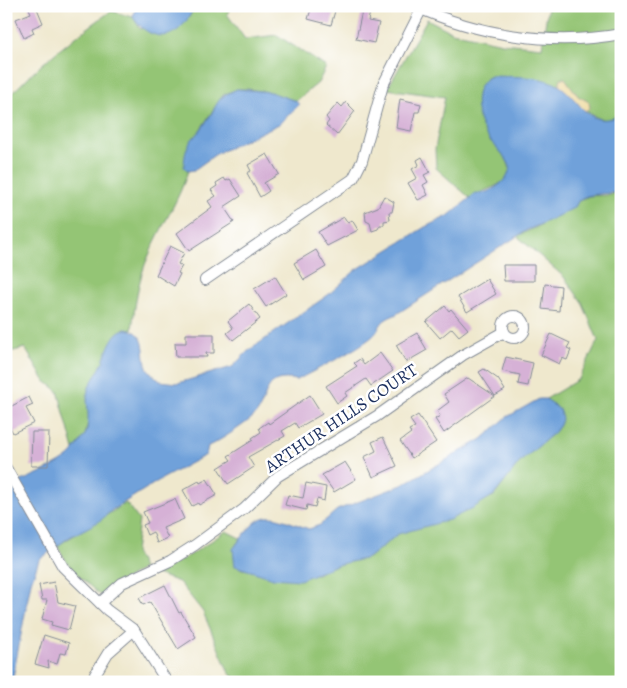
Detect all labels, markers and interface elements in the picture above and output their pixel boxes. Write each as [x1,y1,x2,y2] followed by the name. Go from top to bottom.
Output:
[259,358,422,479] street label: ARTHUR HILLS COURT

